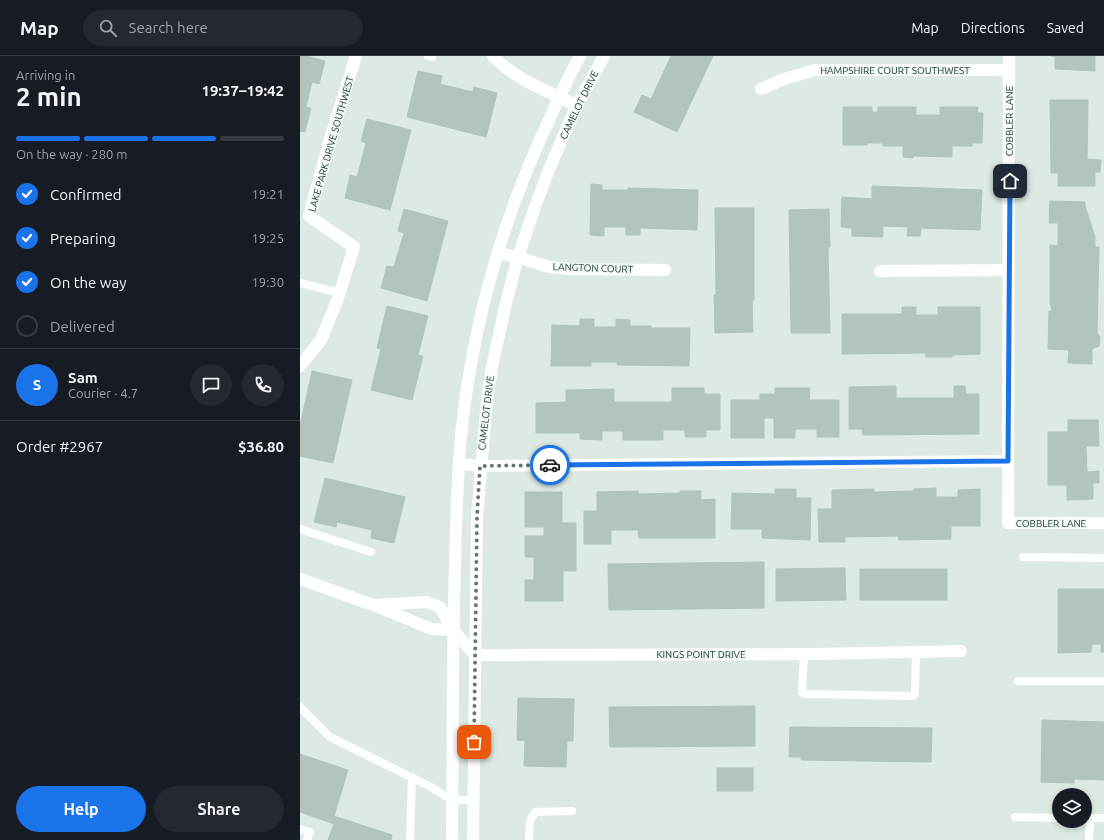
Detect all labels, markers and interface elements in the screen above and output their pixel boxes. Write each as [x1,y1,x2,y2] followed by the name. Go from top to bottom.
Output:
[83,10,363,46] search box
[20,17,59,39] text: Map
[97,17,119,39] icon: search
[129,19,208,36] text: Search here
[911,20,939,36] text: Map
[961,20,1025,36] text: Directions
[1047,20,1084,36] text: Saved
[820,65,970,76] street label: HAMPSHIRE COURT SOUTHWEST
[16,68,75,82] text: Arriving in
[558,68,601,141] street label: CAMELOT DRIVE
[306,74,356,213] street label: LAKE PARK DRIVE SOUTHWEST
[16,82,82,111] text: 2 min
[201,82,284,99] text: 19:37–19:42
[1004,85,1015,156] street label: COBBLER LANE
[16,147,128,161] text: On the way · 280 m
[993,164,1027,198] pin
[999,170,1021,192] icon: home
[16,183,38,205] icon: check
[50,186,122,203] text: Confirmed
[251,187,284,201] text: 19:21
[16,227,38,249] icon: check
[50,230,116,247] text: Preparing
[251,231,284,245] text: 19:25
[553,261,634,275] street label: LANGTON COURT
[16,271,38,293] icon: check
[50,274,126,291] text: On the way
[251,275,284,289] text: 19:30
[50,318,115,335] text: Delivered
[190,364,232,406] button: chat
[242,364,284,406] button: phone
[68,369,98,386] text: Sam
[476,375,496,451] street label: CAMELOT DRIVE
[33,376,41,393] text: S
[68,386,138,400] text: Courier · 4.7
[16,438,103,455] text: Order #2967
[238,438,284,455] text: $36.80
[530,445,570,485] courier
[539,454,561,476] icon: car
[1016,518,1087,529] street label: COBBLER LANE
[656,649,746,660] street label: KINGS POINT DRIVE
[457,725,491,759] pin
[463,731,485,753] icon: bag
[16,786,146,832] button: Help
[154,786,284,832] button: Share
[1052,788,1092,828] map controls
[1052,788,1092,828] button: layers

